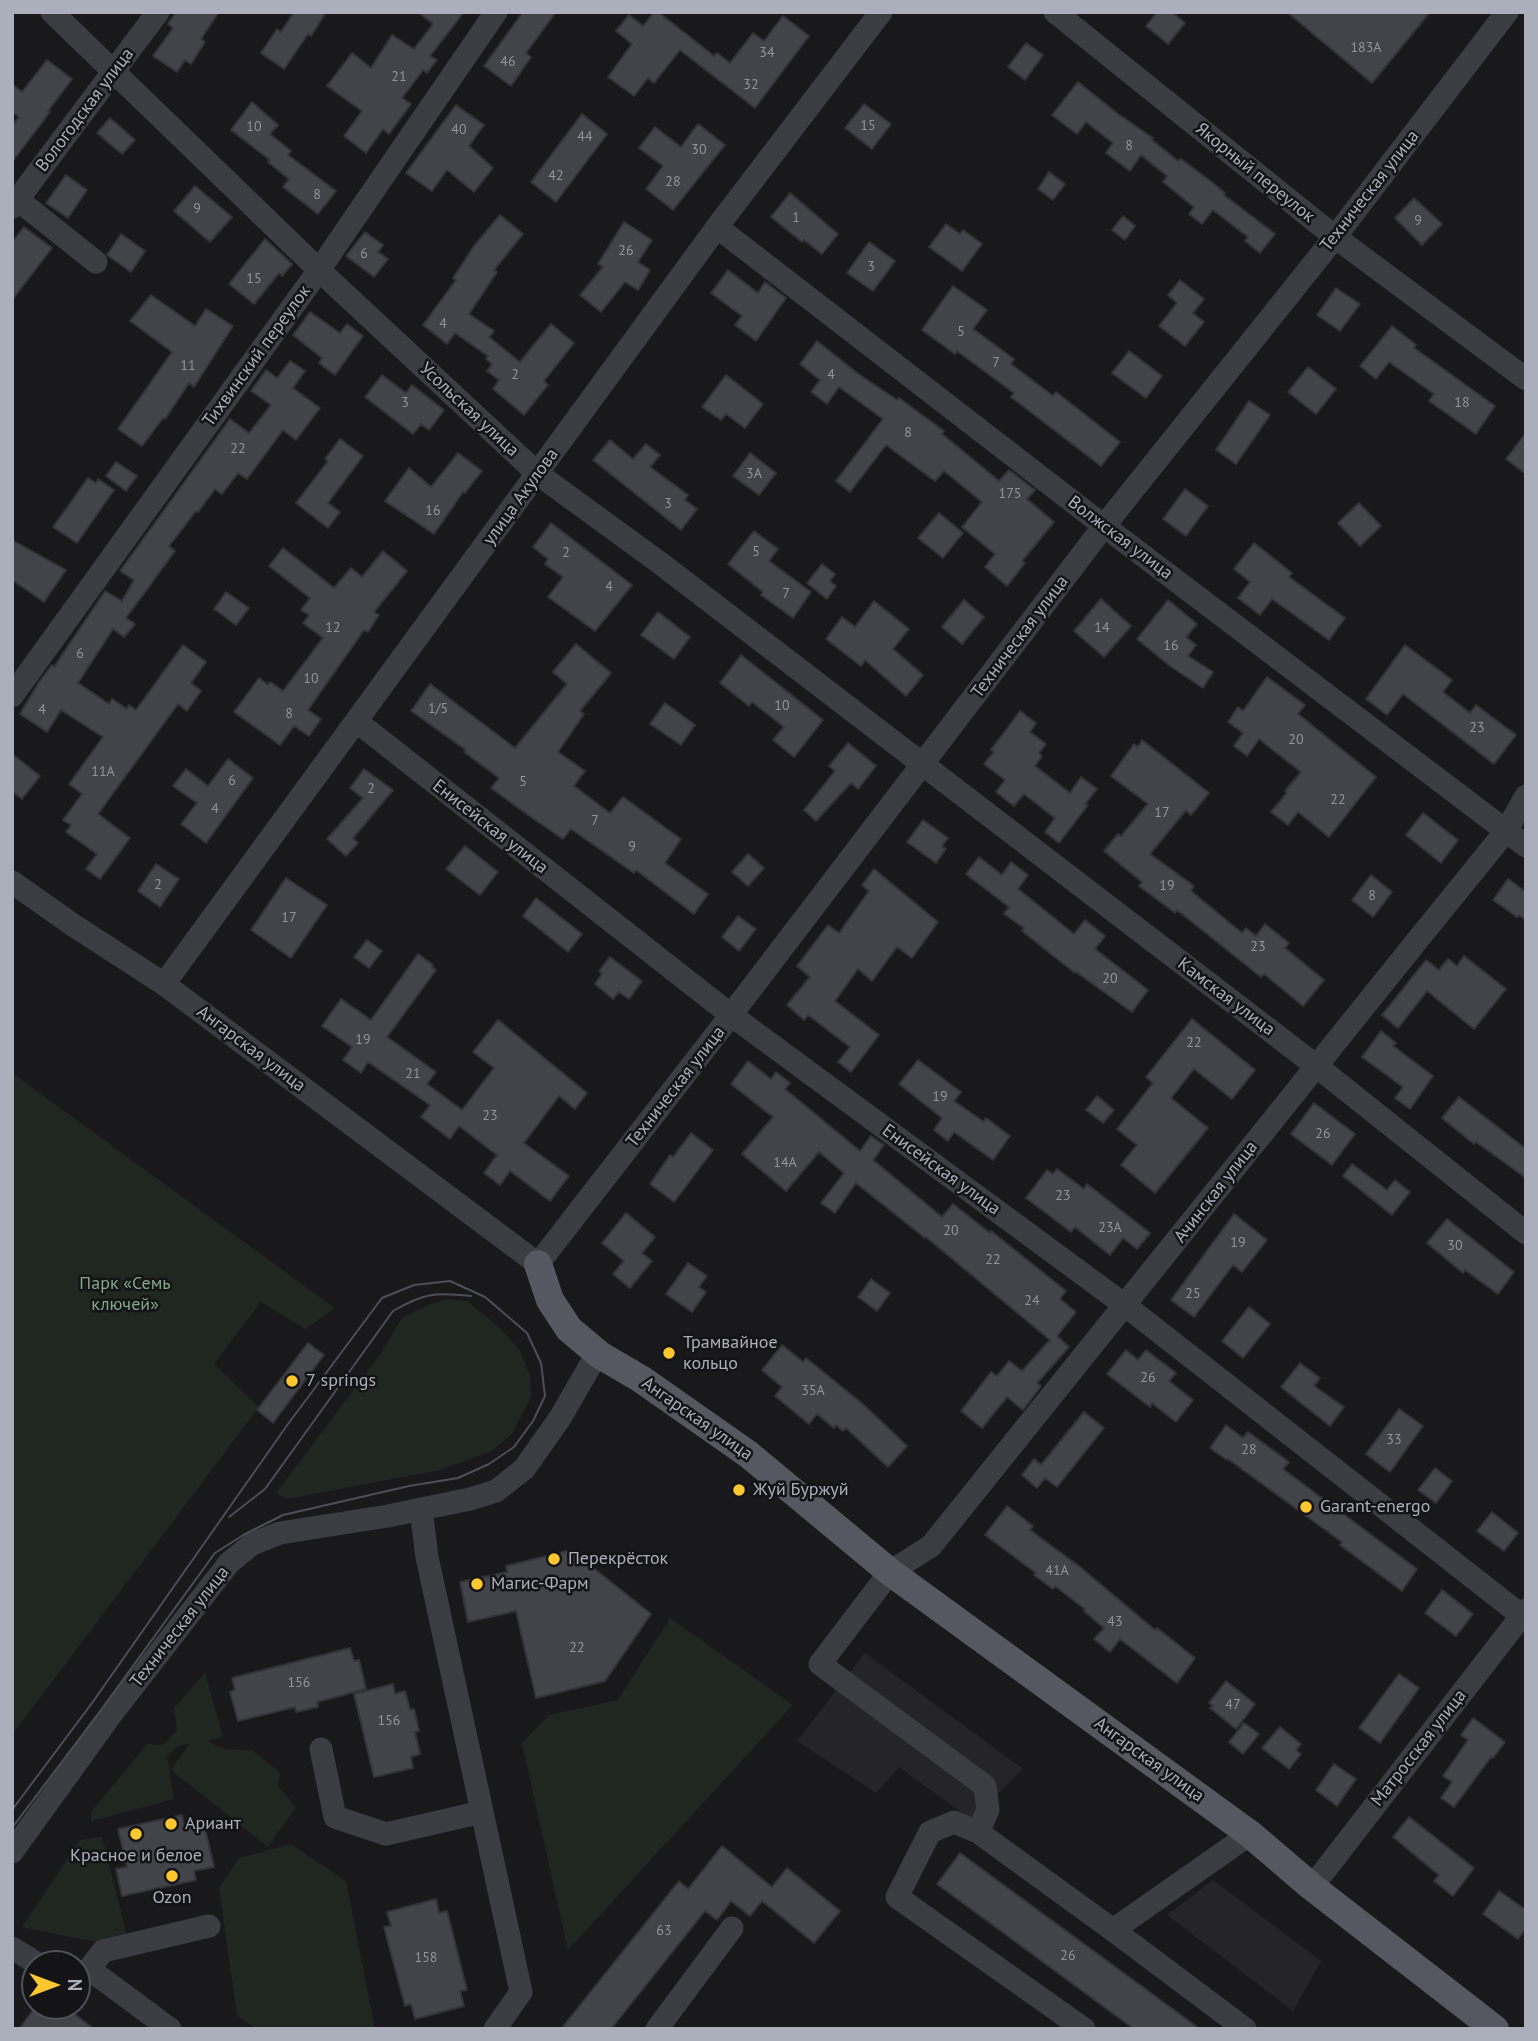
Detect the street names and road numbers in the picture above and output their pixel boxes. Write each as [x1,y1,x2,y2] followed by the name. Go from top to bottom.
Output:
[31,44,139,176] street label: Вологодская улица
[1191,118,1319,228] street label: Якорный переулок
[1316,126,1424,256] street label: Техническая улица
[198,281,316,431] street label: Тихвинский переулок
[415,358,523,462] street label: Усольская улица
[479,444,563,550] street label: улица Акулова
[1063,492,1177,584] street label: Волжская улица
[967,571,1073,703] street label: Техническая улица
[428,775,552,879] street label: Енисейская улица
[1173,953,1279,1041] street label: Камская улица
[192,1001,310,1097] street label: Ангарская улица
[622,1022,730,1152] street label: Техническая улица
[878,1120,1004,1220] street label: Енисейская улица
[1170,1137,1262,1247] street label: Ачинская улица
[637,1373,757,1465] street label: Ангарская улица
[126,1562,234,1692] street label: Техническая улица
[1367,1685,1471,1811] street label: Матросская улица
[1090,1713,1208,1807] street label: Ангарская улица

